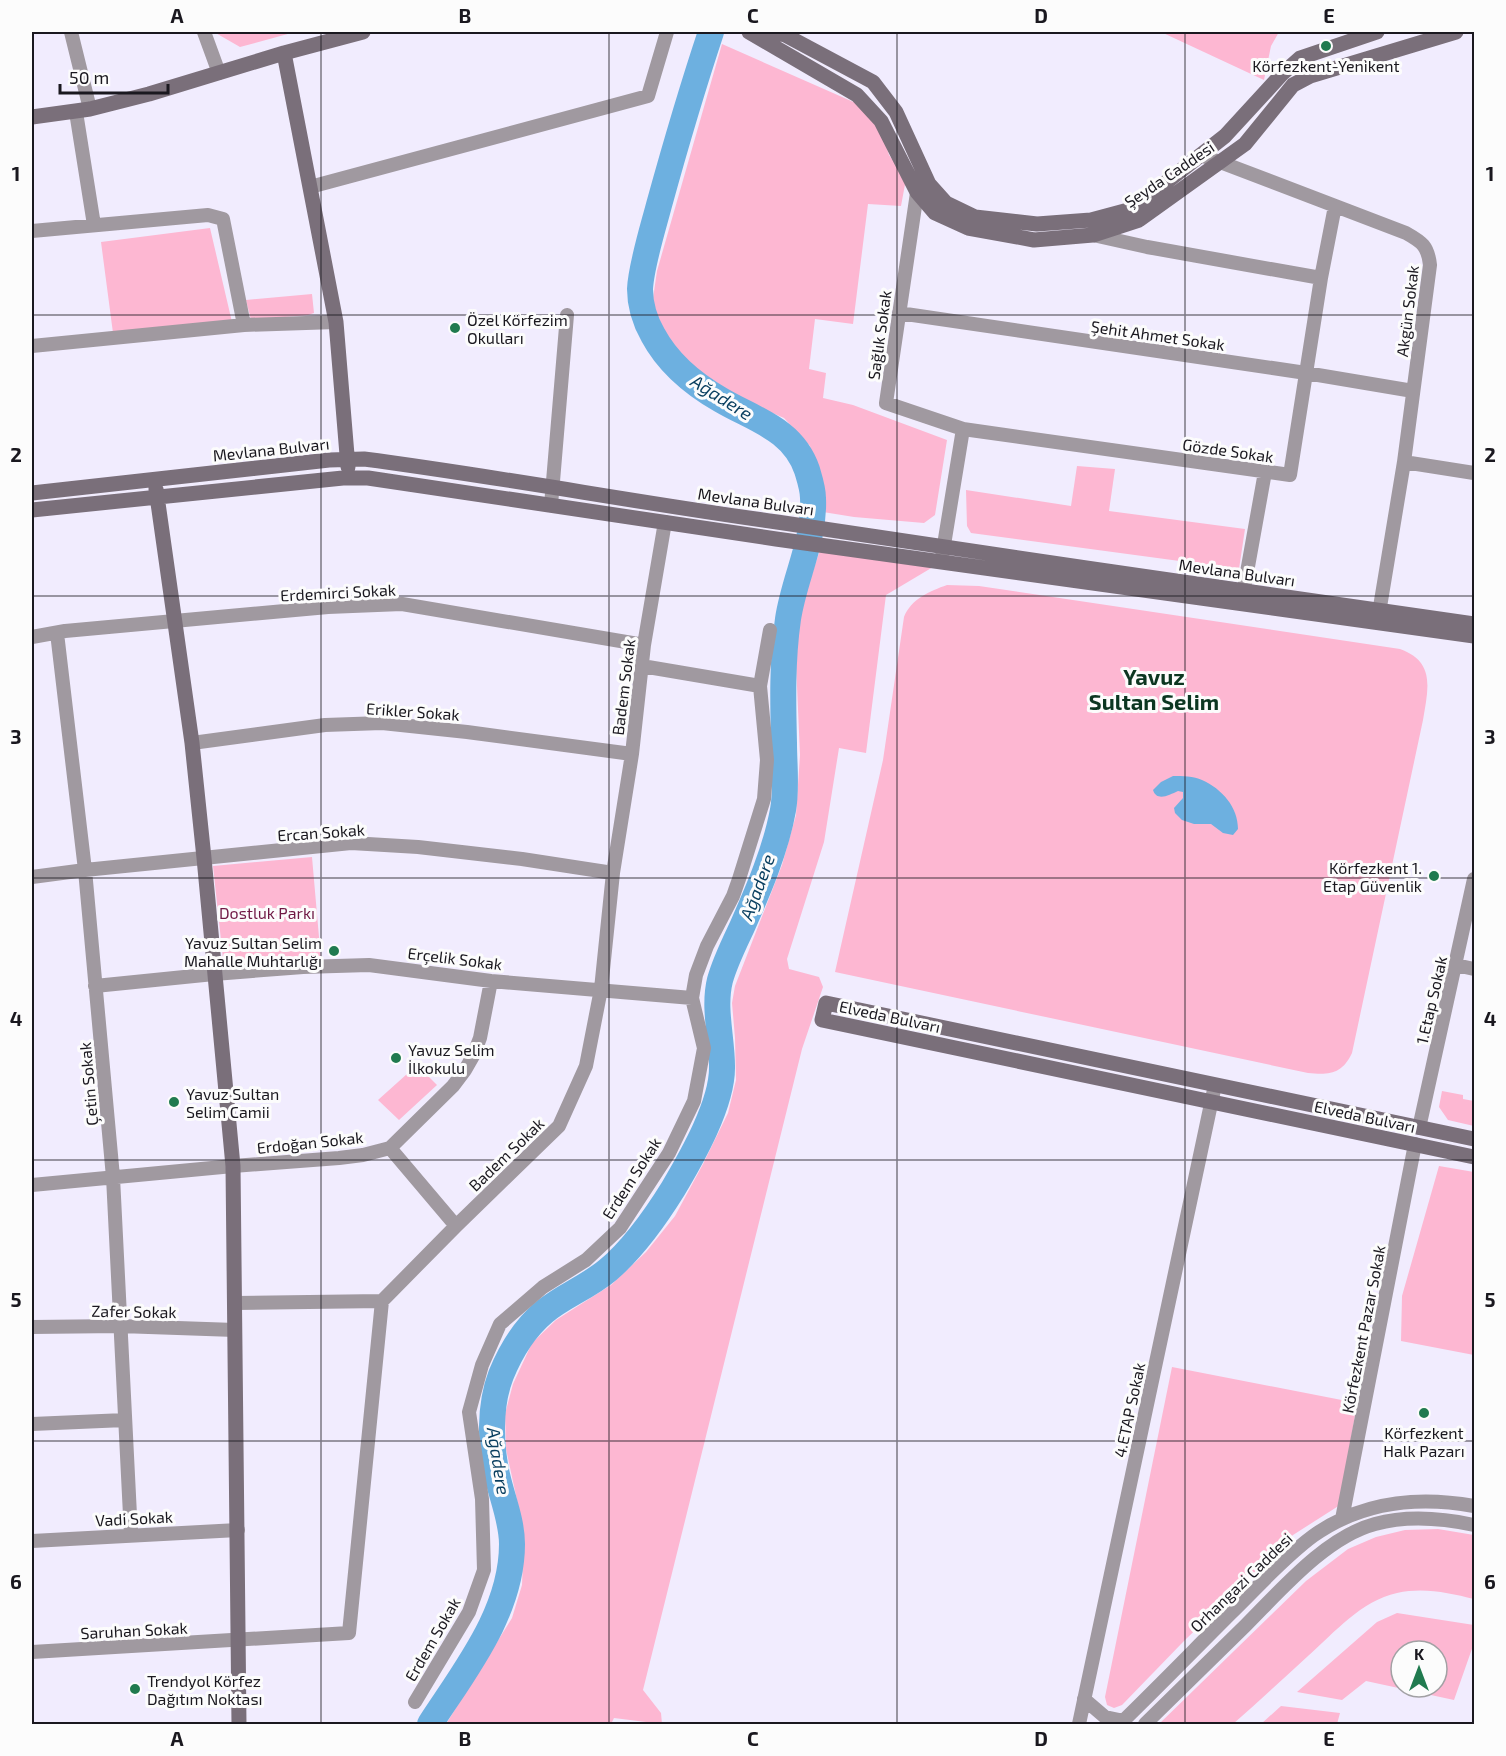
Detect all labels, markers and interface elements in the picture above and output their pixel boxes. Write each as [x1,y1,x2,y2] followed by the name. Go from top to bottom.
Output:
[170,3,184,27] text: A
[459,3,471,27] text: B
[747,3,759,27] text: C
[1034,3,1048,27] text: D
[1323,3,1335,27] text: E
[1319,39,1333,53] marker: Körfezkent-Yenikent
[1252,56,1400,75] place label: Körfezkent-Yenikent
[60,57,168,95] scale bar
[69,66,109,88] text: 50 m
[1120,137,1218,212] street label: Şeyda Caddesi
[12,161,20,185] text: 1
[1486,161,1494,185] text: 1
[1392,264,1422,358] street label: Akgün Sokak
[863,289,895,381] street label: Sağlık Sokak
[467,310,568,347] place label: Özel Körfezim Okulları
[1090,316,1226,355] street label: Şehit Ahmet Sokak
[448,321,462,335] marker: Özel Körfezim Okulları
[686,369,757,425] water label: Ağadere
[212,433,330,465] street label: Mevlana Bulvarı
[1181,434,1275,466] street label: Gözde Sokak
[10,442,22,466] text: 2
[1484,442,1496,466] text: 2
[697,483,815,519] street label: Mevlana Bulvarı
[1178,554,1296,590] street label: Mevlana Bulvarı
[280,579,396,605] street label: Erdemirci Sokak
[608,638,638,736] street label: Badem Sokak
[1089,663,1219,714] district label: Yavuz Sultan Selim
[366,698,460,724] street label: Erikler Sokak
[10,724,22,748] text: 3
[1484,724,1496,748] text: 3
[277,819,365,845] street label: Ercan Sokak
[735,851,779,924] water label: Ağadere
[1323,858,1422,895] place label: Körfezkent 1. Etap Güvenlik
[1427,869,1441,883] marker: Körfezkent 1. Etap Güvenlik
[219,903,315,922] park label: Dostluk Parkı
[184,933,322,970] place label: Yavuz Sultan Selim Mahalle Muhtarlığı
[407,943,503,974] street label: Erçelik Sokak
[327,944,341,958] marker: Yavuz Sultan Selim Mahalle Muhtarlığı
[1412,954,1450,1046] street label: 1.Etap Sokak
[838,996,942,1036] street label: Elveda Bulvarı
[10,1006,23,1030] text: 4
[1484,1006,1497,1030] text: 4
[408,1040,495,1077] place label: Yavuz Selim İlkokulu
[75,1041,102,1127] street label: Çetin Sokak
[389,1051,403,1065] marker: Yavuz Selim İlkokulu
[186,1084,279,1121] place label: Yavuz Sultan Selim Camii
[167,1095,181,1109] marker: Yavuz Sultan Selim Camii
[1313,1096,1417,1136] street label: Elveda Bulvarı
[464,1113,548,1195] street label: Badem Sokak
[256,1127,364,1157] street label: Erdoğan Sokak
[598,1134,664,1222] street label: Erdem Sokak
[1337,1243,1389,1415] street label: Körfezkent Pazar Sokak
[10,1287,22,1311] text: 5
[1484,1287,1496,1311] text: 5
[91,1301,177,1321] street label: Zafer Sokak
[1110,1361,1148,1459] street label: 4.ETAP Sokak
[1417,1406,1431,1420] marker: Körfezkent Halk Pazarı
[1383,1423,1465,1460] place label: Körfezkent Halk Pazarı
[483,1424,515,1497] water label: Ağadere
[95,1506,173,1530] street label: Vadi Sokak
[1186,1528,1296,1636] street label: Orhangazi Caddesi
[10,1569,22,1593] text: 6
[1484,1569,1496,1593] text: 6
[400,1594,464,1684] street label: Erdem Sokak
[80,1618,188,1642] street label: Saruhan Sokak
[1389,1639,1449,1699] north arrow
[1414,1644,1425,1663] text: K
[147,1671,263,1708] place label: Trendyol Körfez Dağıtım Noktası
[128,1682,142,1696] marker: Trendyol Körfez Dağıtım Noktası
[170,1726,184,1750] text: A
[459,1726,471,1750] text: B
[747,1726,759,1750] text: C
[1034,1726,1048,1750] text: D
[1323,1726,1335,1750] text: E

